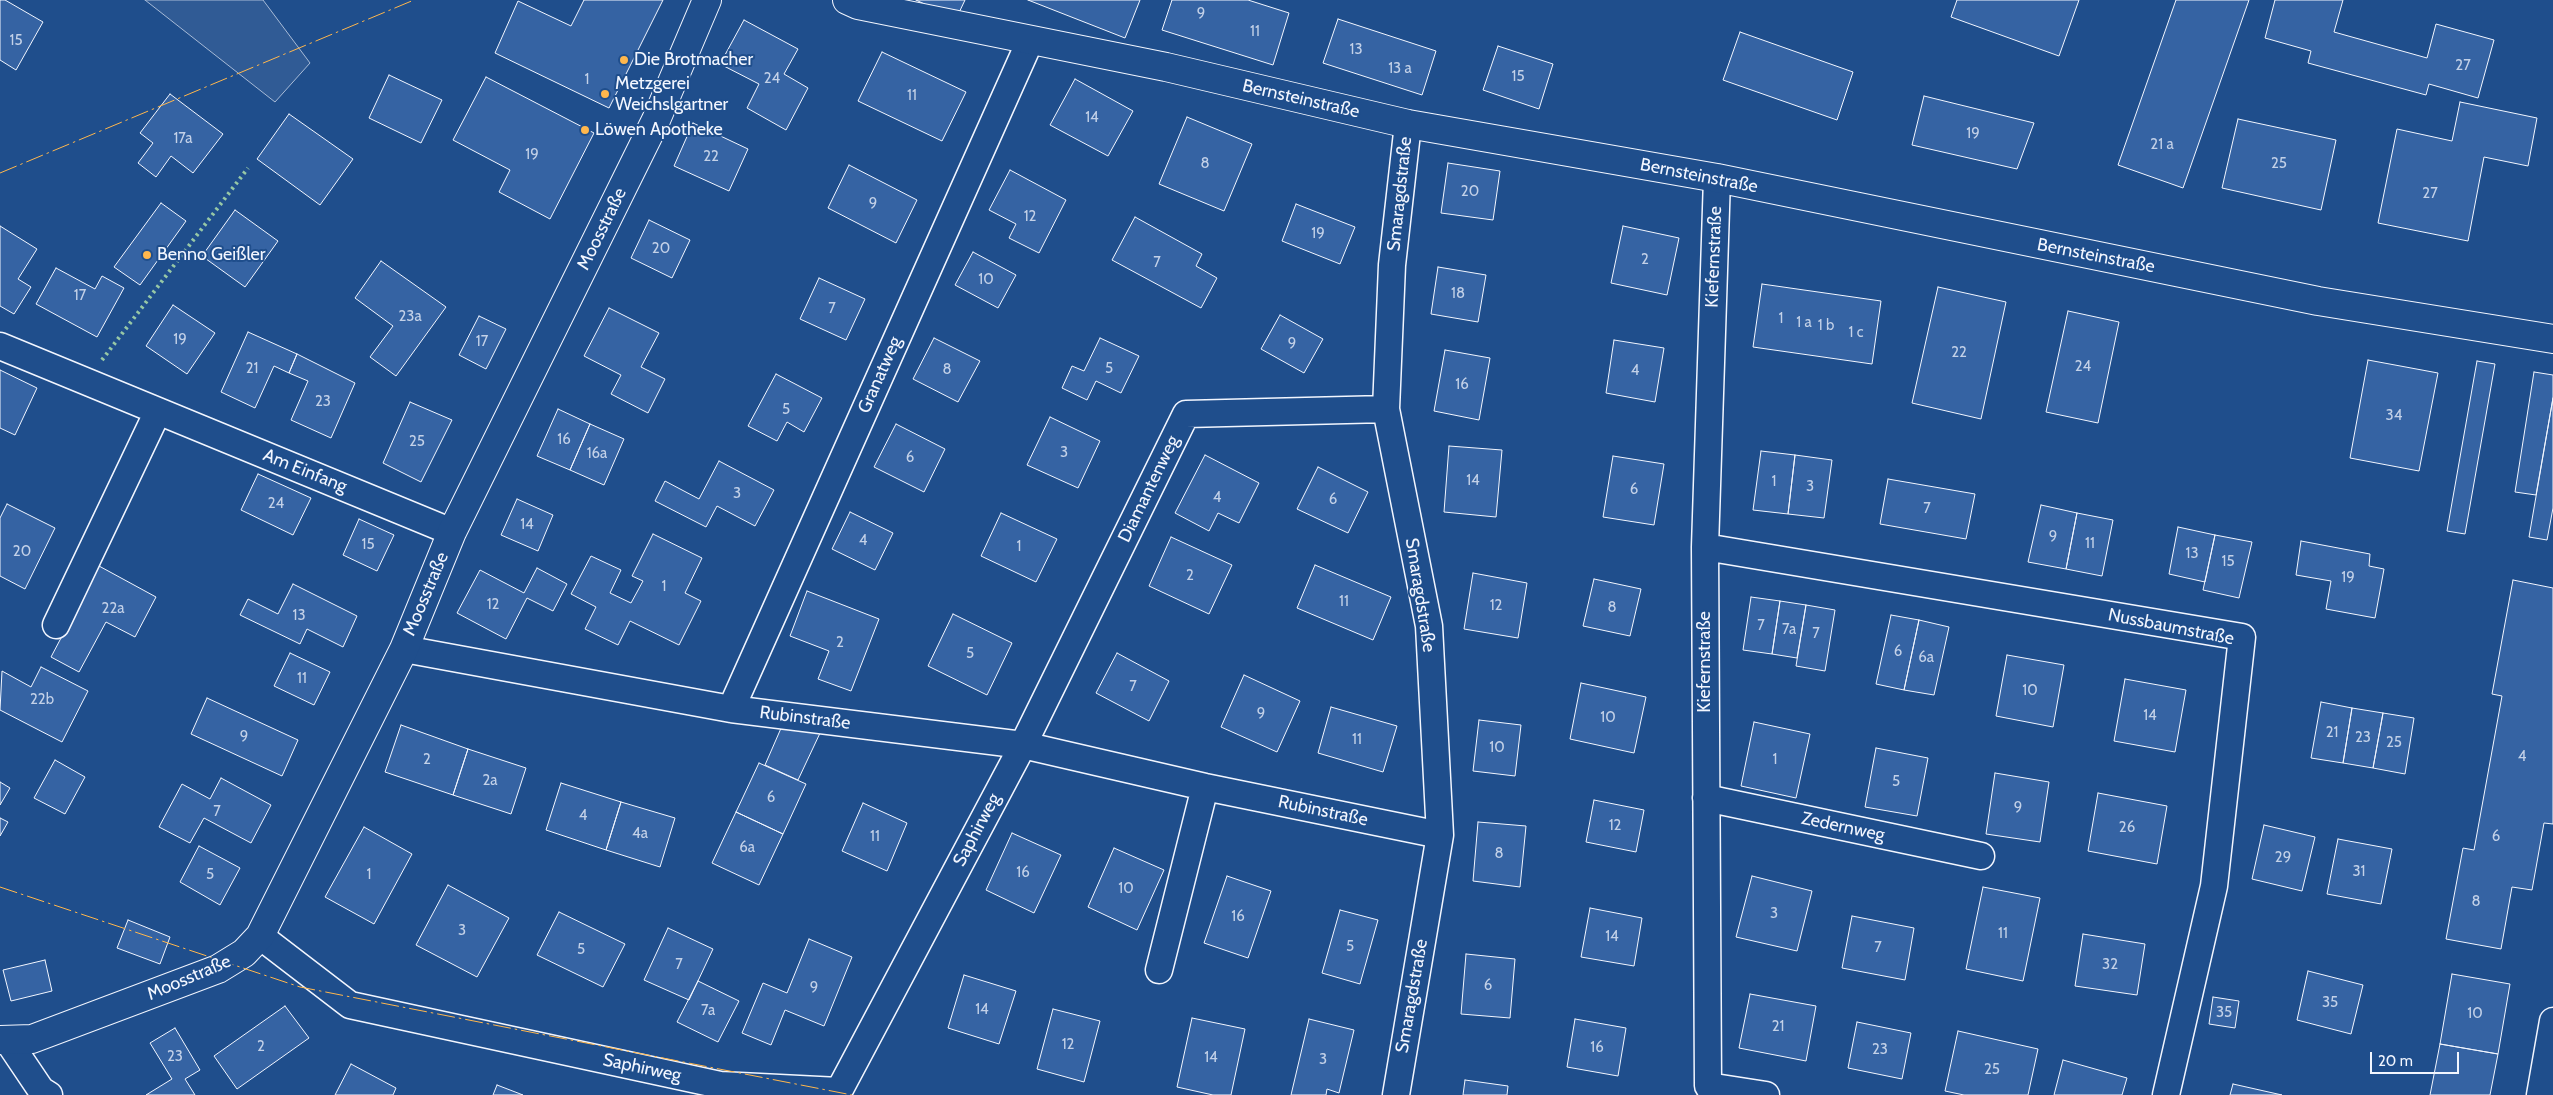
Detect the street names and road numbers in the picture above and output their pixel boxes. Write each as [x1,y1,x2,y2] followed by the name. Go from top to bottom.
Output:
[1240,75,1362,123] street label: Bernsteinstraße
[1383,136,1417,252] street label: Smaragdstraße
[1638,154,1760,198] street label: Bernsteinstraße
[573,184,631,274] street label: Moosstraße
[1701,206,1727,308] street label: Kiefernstraße
[2035,234,2157,278] street label: Bernsteinstraße
[853,333,907,417] street label: Granatweg
[1114,432,1184,546] street label: Diamantenweg
[260,444,350,498] street label: Am Einfang
[1400,536,1440,654] street label: Smaragdstraße
[399,549,453,639] street label: Moosstraße
[2106,604,2236,650] street label: Nussbaumstraße
[1694,611,1716,713] street label: Kiefernstraße
[758,702,852,734] street label: Rubinstraße
[949,790,1005,870] street label: Saphirweg
[1276,791,1370,831] street label: Rubinstraße
[1799,808,1887,846] street label: Zedernweg
[1391,937,1433,1055] street label: Smaragdstraße
[144,951,234,1005] street label: Moosstraße
[601,1049,683,1087] street label: Saphirweg

